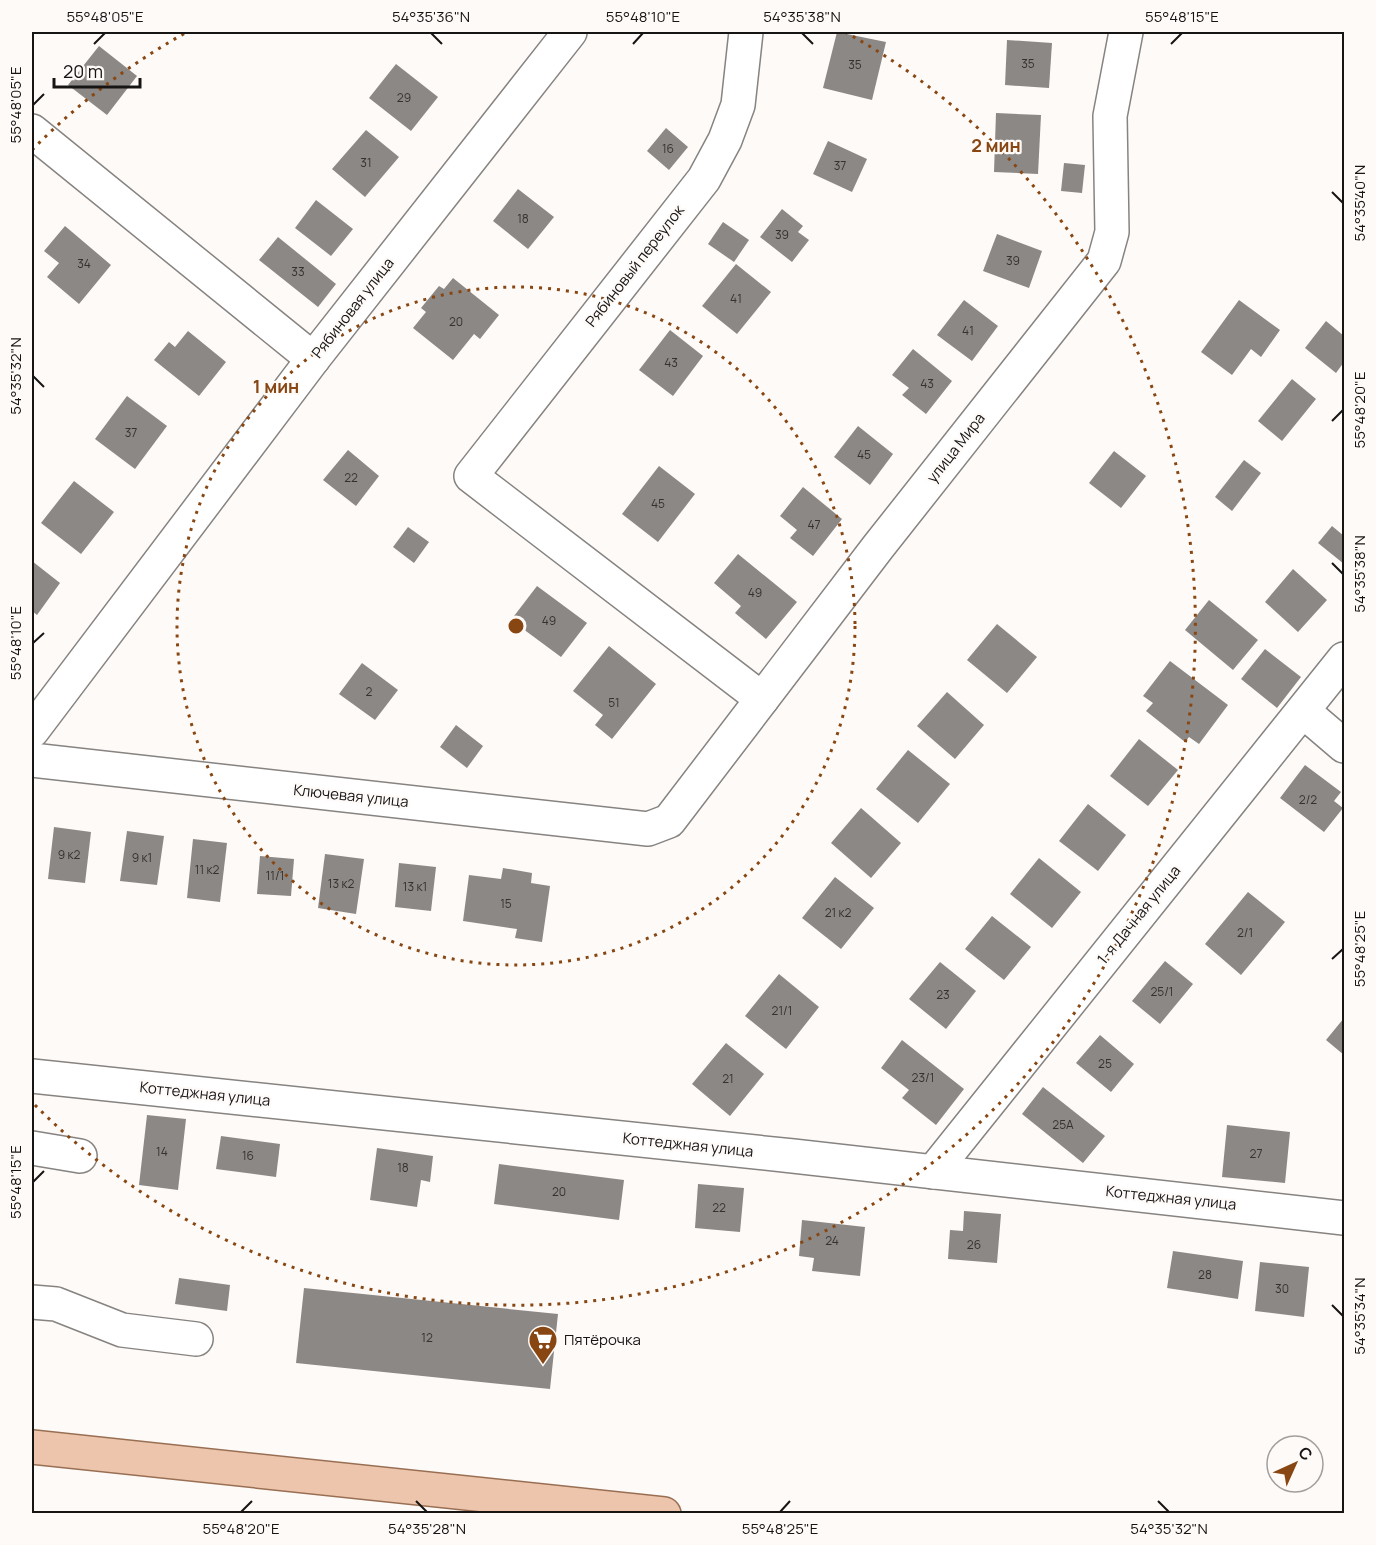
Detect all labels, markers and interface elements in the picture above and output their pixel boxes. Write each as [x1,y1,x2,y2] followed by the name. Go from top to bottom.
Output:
[66,6,144,27] text: 55°48'05"E
[392,6,470,27] text: 54°35'36"N
[606,6,680,27] text: 55°48'10"E
[763,6,841,27] text: 54°35'38"N
[1145,6,1219,27] text: 55°48'15"E
[54,51,140,89] scale bar
[1021,55,1035,72] house number: 35
[848,56,862,73] house number: 35
[63,59,103,83] text: 20 m
[5,66,26,144] text: 55°48'05"E
[397,89,411,106] house number: 29
[971,133,1021,157] text: 2 мин
[662,140,674,157] house number: 16
[360,154,372,171] house number: 31
[834,157,846,174] house number: 37
[1349,165,1370,241] text: 54°35'40"N
[580,200,689,331] street label: Рябиновый переулок
[517,210,529,227] house number: 18
[775,226,789,243] house number: 39
[1006,252,1020,269] house number: 39
[307,253,399,362] street label: Рябиновая улица
[77,255,91,272] house number: 34
[291,263,305,280] house number: 33
[730,290,742,307] house number: 41
[449,313,463,330] house number: 20
[962,322,974,339] house number: 41
[5,337,26,415] text: 54°35'32"N
[664,354,678,371] house number: 43
[1349,372,1370,448] text: 55°48'20"E
[253,374,299,398] text: 1 мин
[920,375,934,392] house number: 43
[922,408,990,487] street label: улица Мира
[125,424,137,441] house number: 37
[857,446,871,463] house number: 45
[344,469,358,486] house number: 22
[651,495,665,512] house number: 45
[807,516,821,533] house number: 47
[1349,535,1370,613] text: 54°35'38"N
[748,584,762,601] house number: 49
[5,606,26,680] text: 55°48'10"E
[542,612,556,629] house number: 49
[506,616,526,636] centre of rings
[366,683,373,700] house number: 2
[608,694,620,711] house number: 51
[292,779,410,812] street label: Ключевая улица
[1299,791,1317,808] house number: 2/2
[58,846,80,863] house number: 9 к2
[132,849,152,866] house number: 9 к1
[195,861,219,878] house number: 11 к2
[1092,861,1185,969] street label: 1-я Дачная улица
[266,867,284,884] house number: 11/1
[328,875,354,892] house number: 13 к2
[403,878,427,895] house number: 13 к1
[500,895,512,912] house number: 15
[825,904,852,921] house number: 21 к2
[1349,911,1370,987] text: 55°48'25"E
[1237,924,1253,941] house number: 2/1
[1150,983,1174,1000] house number: 25/1
[936,986,950,1003] house number: 23
[772,1002,792,1019] house number: 21/1
[1098,1055,1112,1072] house number: 25
[912,1069,934,1086] house number: 23/1
[722,1070,734,1087] house number: 21
[139,1076,271,1111] street label: Коттеджная улица
[1052,1116,1074,1133] house number: 25А
[622,1127,754,1162] street label: Коттеджная улица
[156,1143,168,1160] house number: 14
[5,1145,26,1219] text: 55°48'15"E
[1250,1145,1262,1162] house number: 27
[242,1147,254,1164] house number: 16
[397,1159,409,1176] house number: 18
[1105,1180,1237,1215] street label: Коттеджная улица
[552,1183,566,1200] house number: 20
[712,1199,726,1216] house number: 22
[825,1232,839,1249] house number: 24
[967,1236,981,1253] house number: 26
[1198,1266,1212,1283] house number: 28
[1349,1277,1370,1355] text: 54°35'34"N
[1275,1280,1289,1297] house number: 30
[527,1324,559,1366] supermarket icon: Пятёрочка
[421,1329,433,1346] house number: 12
[564,1329,641,1350] place label: Пятёрочка
[1265,1434,1325,1494] north arrow
[1294,1441,1318,1465] text: С
[203,1518,279,1539] text: 55°48'20"E
[388,1518,466,1539] text: 54°35'28"N
[742,1518,818,1539] text: 55°48'25"E
[1130,1518,1208,1539] text: 54°35'32"N

